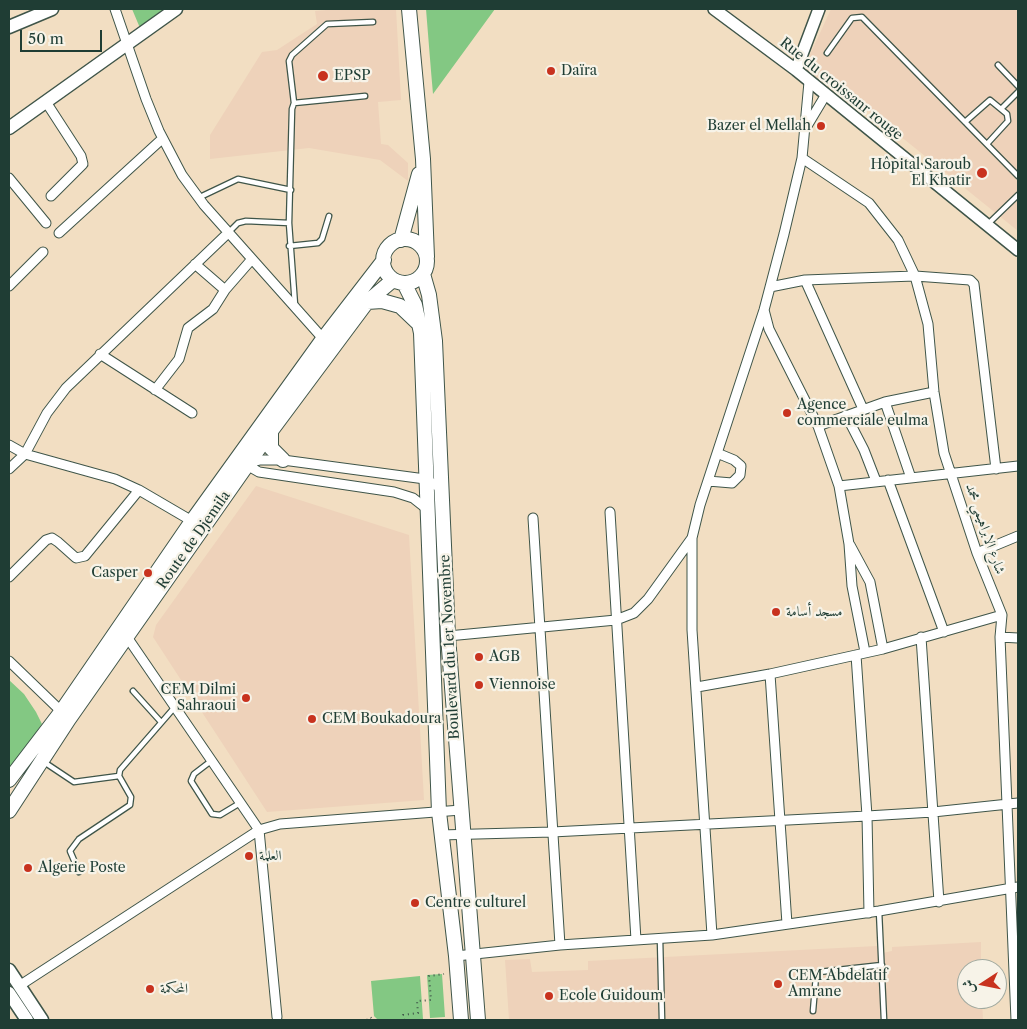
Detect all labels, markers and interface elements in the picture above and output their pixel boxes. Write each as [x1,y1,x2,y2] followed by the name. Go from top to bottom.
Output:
[22,20,105,52] scale bar
[28,29,64,48] text: 50 m
[776,34,906,144] street label: Rue du croissanr rouge
[561,63,597,79] place label: Daïra
[545,65,557,77] marker: Daïra
[334,68,371,84] place label: EPSP
[316,69,330,83] marker: EPSP
[707,118,811,134] place label: Bazer el Mellah
[815,120,827,132] marker: Bazer el Mellah
[871,157,971,190] place label: Hôpital Saroub El Khatir
[975,166,989,180] marker: Hôpital Saroub El Khatir
[797,397,928,430] place label: Agence commerciale eulma
[781,407,793,419] marker: Agence commerciale eulma
[962,481,1008,577] street label: شارع الابراهيمي محمد
[154,488,234,592] street label: Route de Djemila
[437,554,463,740] street label: Boulevard du 1er Novembre
[91,565,138,581] place label: Casper
[142,567,154,579] marker: Casper
[786,604,842,620] place label: مسجد أسامة
[770,606,782,618] marker: مسجد أسامة
[489,649,520,665] place label: AGB
[473,651,485,663] marker: AGB
[489,677,556,693] place label: Viennoise
[473,679,485,691] marker: Viennoise
[161,682,236,714] place label: CEM Dilmi Sahraoui
[240,692,252,704] marker: CEM Dilmi Sahraoui
[322,711,441,727] place label: CEM Boukadoura
[306,713,318,725] marker: CEM Boukadoura
[259,848,281,864] place label: العلمة
[243,850,255,862] marker: العلمة
[38,860,126,876] place label: Algerie Poste
[22,862,34,874] marker: Algerie Poste
[425,895,526,911] place label: Centre culturel
[409,897,421,909] marker: Centre culturel
[957,959,1007,1009] north arrow
[788,968,887,1000] place label: CEM Abdelatif Amrane
[772,978,784,990] marker: CEM Abdelatif Amrane
[958,978,978,995] text: ش
[160,981,188,997] place label: المحكمة
[144,983,156,995] marker: المحكمة
[559,988,663,1004] place label: Ecole Guidoum
[543,990,555,1002] marker: Ecole Guidoum

